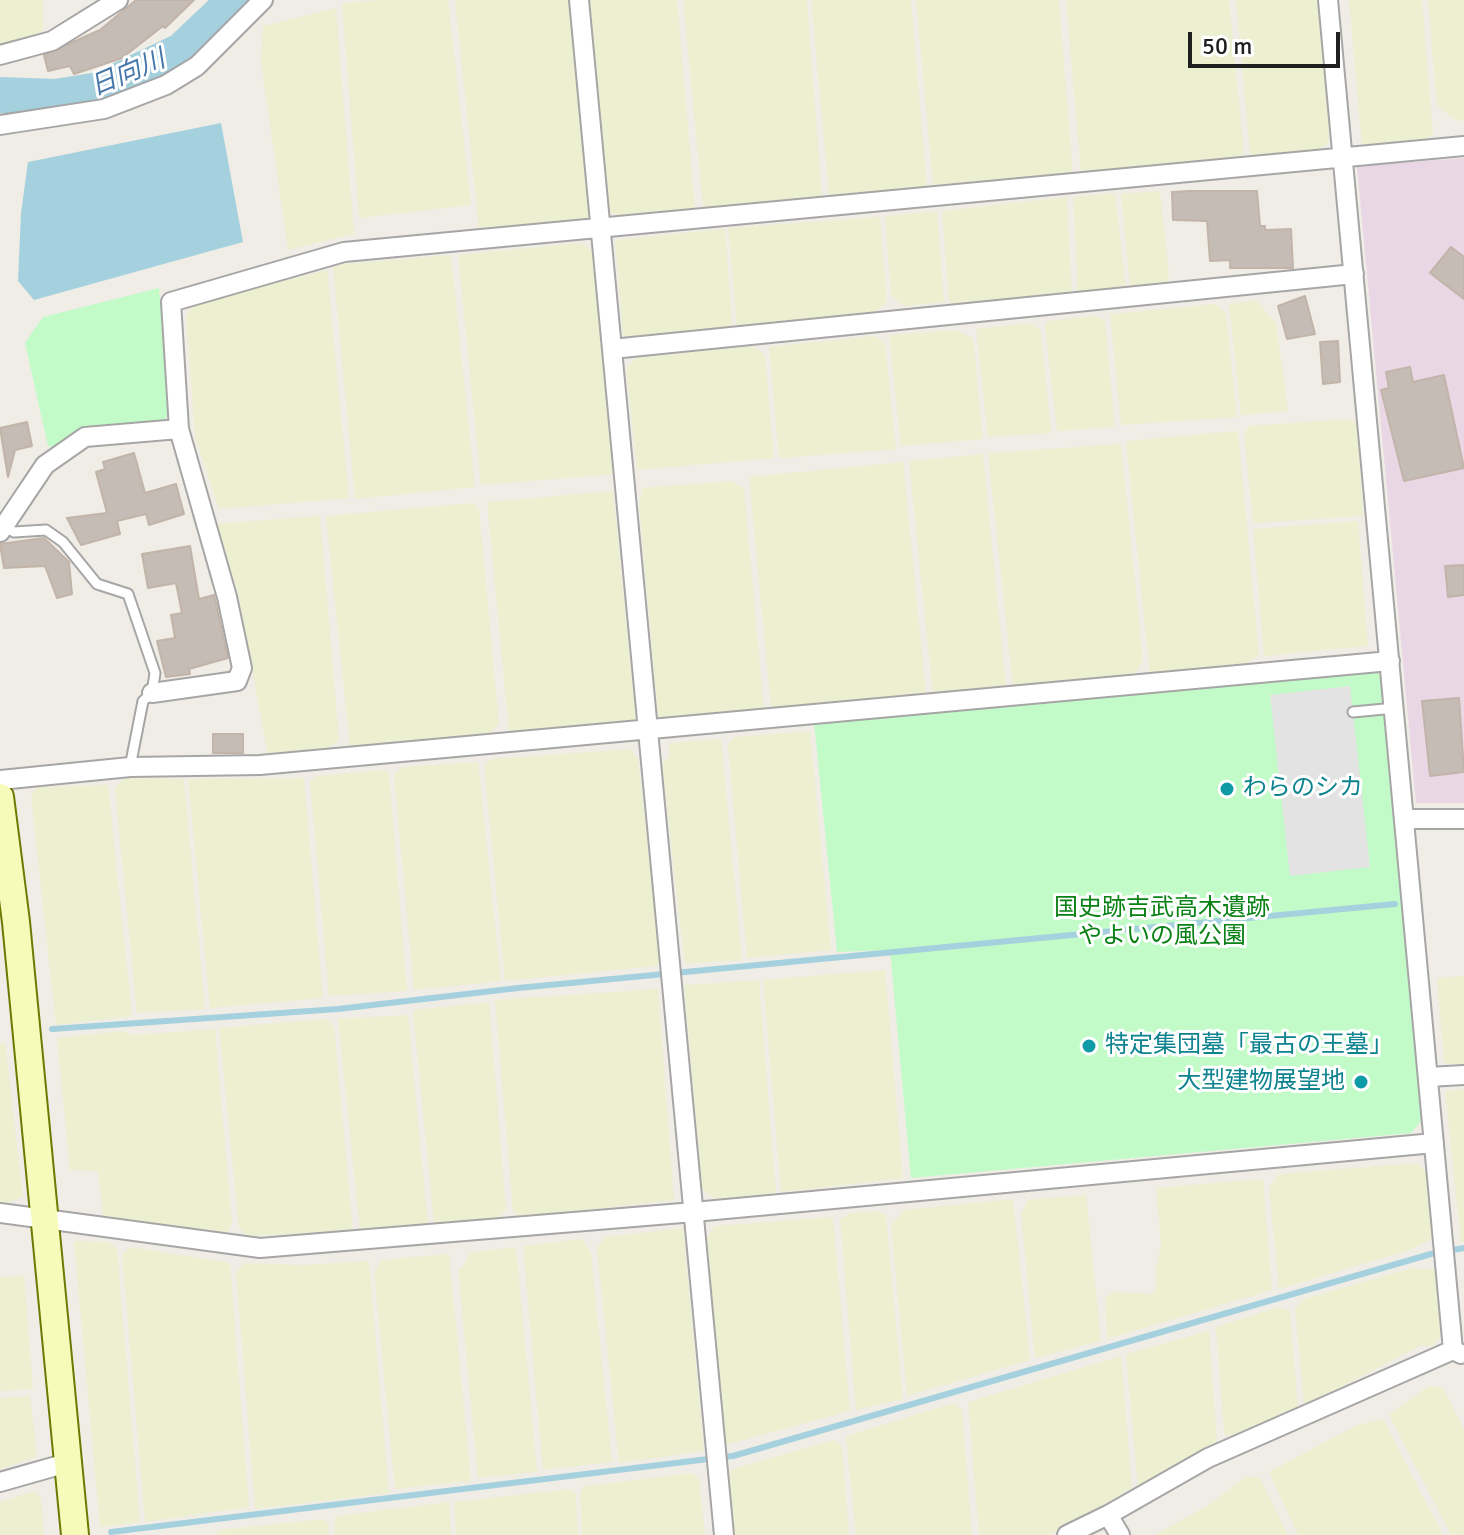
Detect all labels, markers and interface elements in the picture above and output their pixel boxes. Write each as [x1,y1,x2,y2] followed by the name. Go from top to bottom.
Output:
[1192,16,1344,66] scale bar
[1202,31,1252,61] text: 50 m
[86,44,170,104] water label: 日向川
[1243,775,1363,803] place label: わらのシカ
[1218,780,1236,798] marker: わらのシカ
[1054,895,1270,951] park label: 国史跡吉武高木遺跡 やよいの風公園
[1105,1032,1393,1060] place label: 特定集団墓「最古の王墓」
[1080,1037,1098,1055] marker: 特定集団墓「最古の王墓」
[1177,1068,1345,1096] place label: 大型建物展望地
[1352,1073,1370,1091] marker: 大型建物展望地

